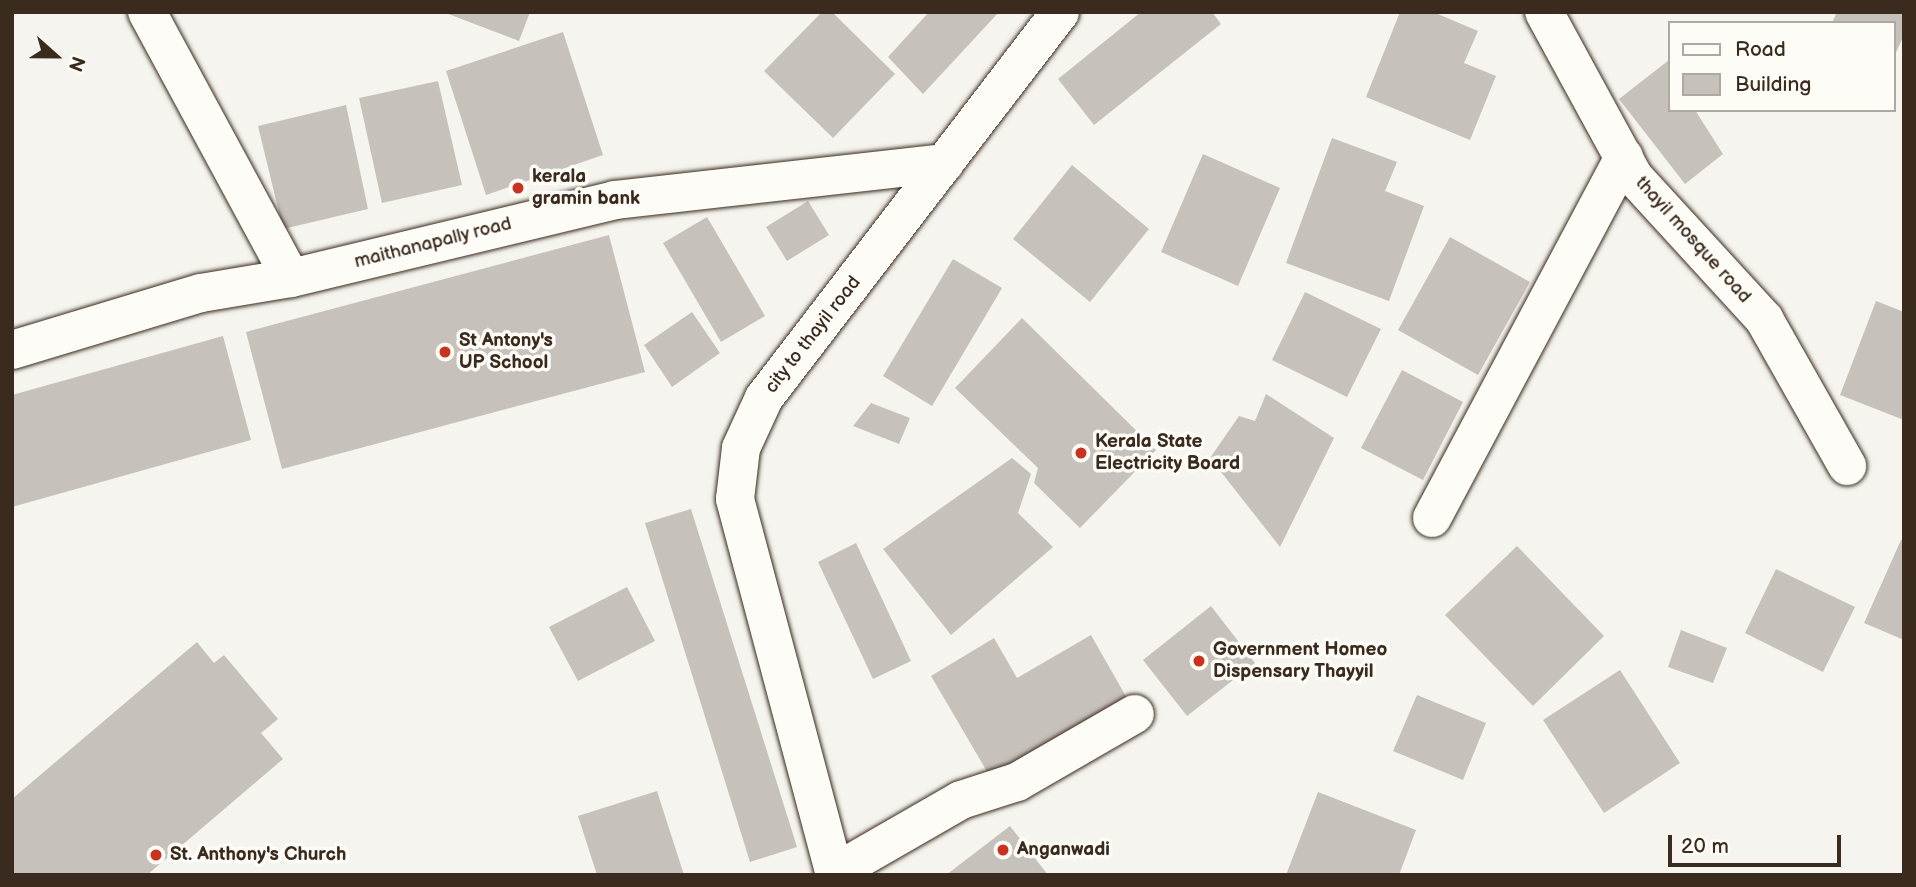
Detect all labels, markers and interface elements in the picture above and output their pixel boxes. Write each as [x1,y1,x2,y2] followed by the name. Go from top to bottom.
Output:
[21,21,91,91] north arrow
[1668,21,1895,112] legend
[1735,37,1786,62] text: Road
[63,53,89,74] text: N
[1735,72,1811,97] text: Building
[532,166,640,210] place label: kerala gramin bank
[1630,172,1756,308] street label: thayil mosque road
[510,180,526,196] marker: kerala gramin bank
[351,212,515,274] street label: maithanapally road
[760,271,866,399] street label: city to thayil road
[459,330,553,374] place label: St Antony's UP School
[437,344,453,360] marker: St Antony's UP School
[1095,431,1241,475] place label: Kerala State Electricity Board
[1073,445,1089,461] marker: Kerala State Electricity Board
[1213,639,1387,683] place label: Government Homeo Dispensary Thayyil
[1191,653,1207,669] marker: Government Homeo Dispensary Thayyil
[1671,820,1844,864] scale bar
[1681,834,1729,859] text: 20 m
[1017,839,1110,861] place label: Anganwadi
[995,842,1011,858] marker: Anganwadi
[170,844,346,866] place label: St. Anthony's Church
[148,847,164,863] marker: St. Anthony's Church

